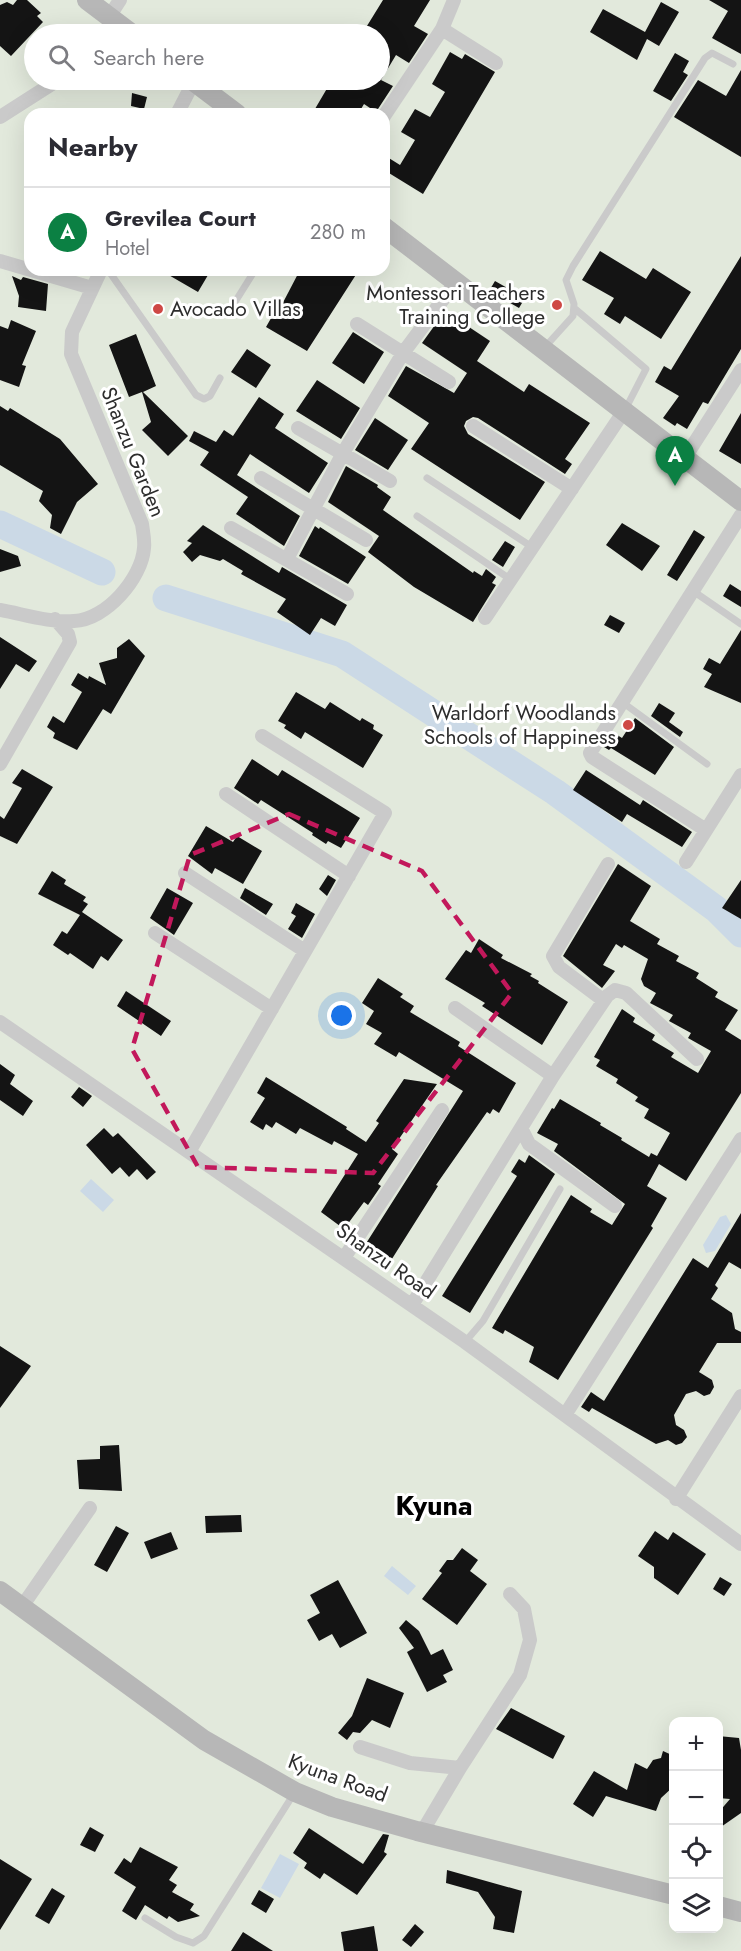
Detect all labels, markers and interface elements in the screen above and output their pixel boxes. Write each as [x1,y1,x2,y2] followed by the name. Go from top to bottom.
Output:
[24,24,390,90] search box
[45,41,78,74] icon: search
[93,41,204,73] text: Search here
[48,128,137,166] text: Nearby
[105,202,256,234] text: Grevilea Court
[60,218,75,247] text: A
[310,218,366,247] text: 280 m
[105,234,150,263] text: Hotel
[366,278,545,332] place label: Montessori Teachers Training College
[170,294,301,324] place label: Avocado Villas
[550,298,564,312] marker: Montessori Teachers Training College
[151,302,165,316] marker: Avocado Villas
[93,382,173,522] street label: Shanzu Garden
[656,436,694,486] pin: A
[424,698,616,752] place label: Warldorf Woodlands Schools of Happiness
[621,718,635,732] marker: Warldorf Woodlands Schools of Happiness
[327,1001,356,1030] your location
[330,1216,442,1306] street label: Shanzu Road
[395,1486,473,1525] district label: Kyuna
[669,1717,723,1933] map controls
[669,1717,723,1771] button: +
[284,1746,392,1810] street label: Kyuna Road
[669,1771,723,1825] button: −
[669,1825,723,1879] button: locate
[669,1879,723,1933] button: layers

